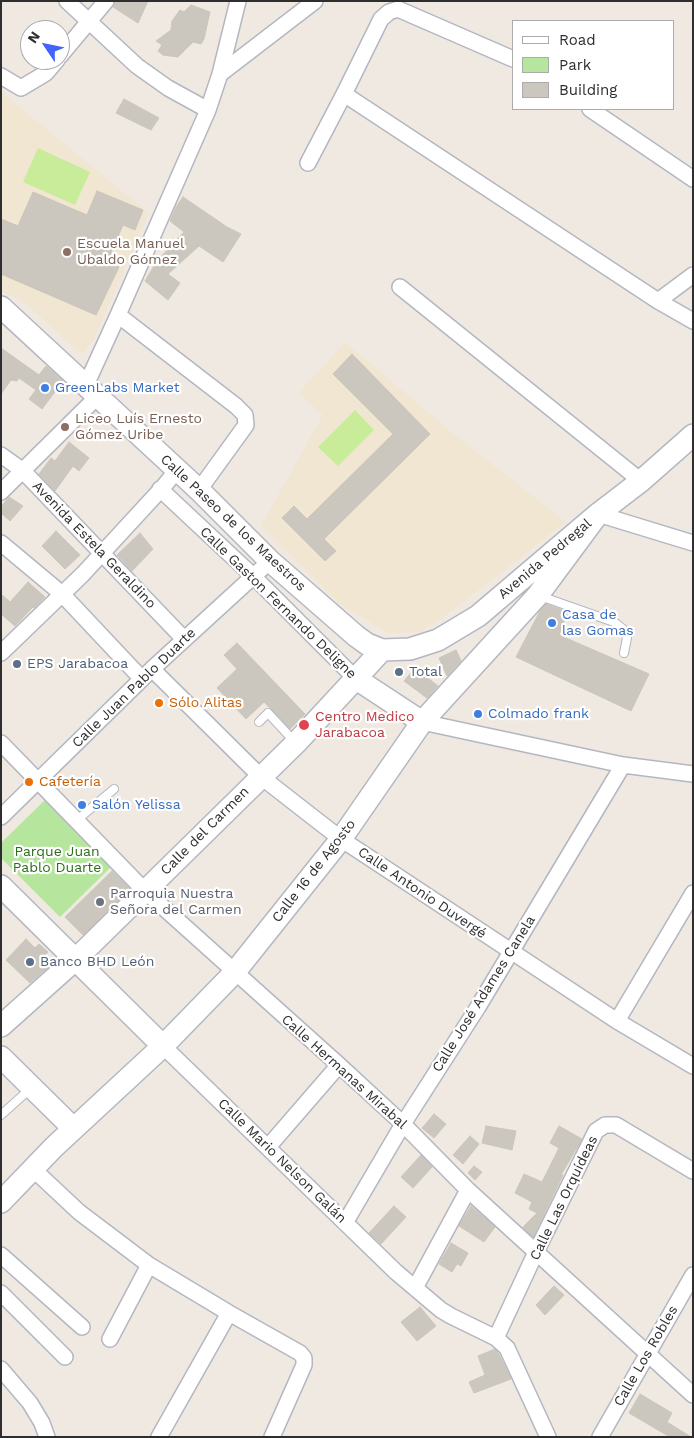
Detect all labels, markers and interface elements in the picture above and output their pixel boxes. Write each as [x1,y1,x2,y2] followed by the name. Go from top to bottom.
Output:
[20,20,70,70] north arrow
[512,20,674,110] legend
[24,28,43,46] text: N
[559,31,596,49] text: Road
[559,56,591,74] text: Park
[559,81,617,99] text: Building
[77,236,184,268] place label: Escuela Manuel Ubaldo Gómez
[61,246,73,258] marker: Escuela Manuel Ubaldo Gómez
[55,380,180,396] place label: GreenLabs Market
[39,382,51,394] marker: GreenLabs Market
[75,411,202,444] place label: Liceo Luís Ernesto Gómez Uribe
[59,421,71,433] marker: Liceo Luís Ernesto Gómez Uribe
[157,451,309,595] street label: Calle Paseo de los Maestros
[29,478,159,612] street label: Avenida Estela Geraldino
[495,515,595,603] street label: Avenida Pedregal
[196,524,360,682] street label: Calle Gaston Fernando Deligne
[562,607,634,640] place label: Casa de las Gomas
[546,617,558,629] marker: Casa de las Gomas
[69,625,199,751] street label: Calle Juan Pablo Duarte
[27,656,128,672] place label: EPS Jarabacoa
[11,658,23,670] marker: EPS Jarabacoa
[409,664,442,680] place label: Total
[393,666,405,678] marker: Total
[169,695,242,711] place label: Sólo Alitas
[153,697,165,709] marker: Sólo Alitas
[488,706,589,722] place label: Colmado frank
[472,708,484,720] marker: Colmado frank
[315,709,414,742] place label: Centro Medico Jarabacoa
[297,718,311,732] marker: Centro Medico Jarabacoa
[39,774,101,790] place label: Cafetería
[23,776,35,788] marker: Cafetería
[157,783,253,879] street label: Calle del Carmen
[92,797,181,813] place label: Salón Yelissa
[76,799,88,811] marker: Salón Yelissa
[269,816,359,926] street label: Calle 16 de Agosto
[13,844,101,876] park label: Parque Juan Pablo Duarte
[354,844,490,942] street label: Calle Antonio Duvergé
[110,886,242,919] place label: Parroquia Nuestra Señora del Carmen
[94,896,106,908] marker: Parroquia Nuestra Señora del Carmen
[429,913,539,1075] street label: Calle José Adames Canela
[40,954,154,970] place label: Banco BHD León
[24,956,36,968] marker: Banco BHD León
[278,1011,410,1133] street label: Calle Hermanas Mirabal
[214,1095,350,1227] street label: Calle Mario Nelson Galán
[527,1133,601,1263] street label: Calle Las Orquídeas
[610,1303,682,1409] street label: Calle Los Robles

